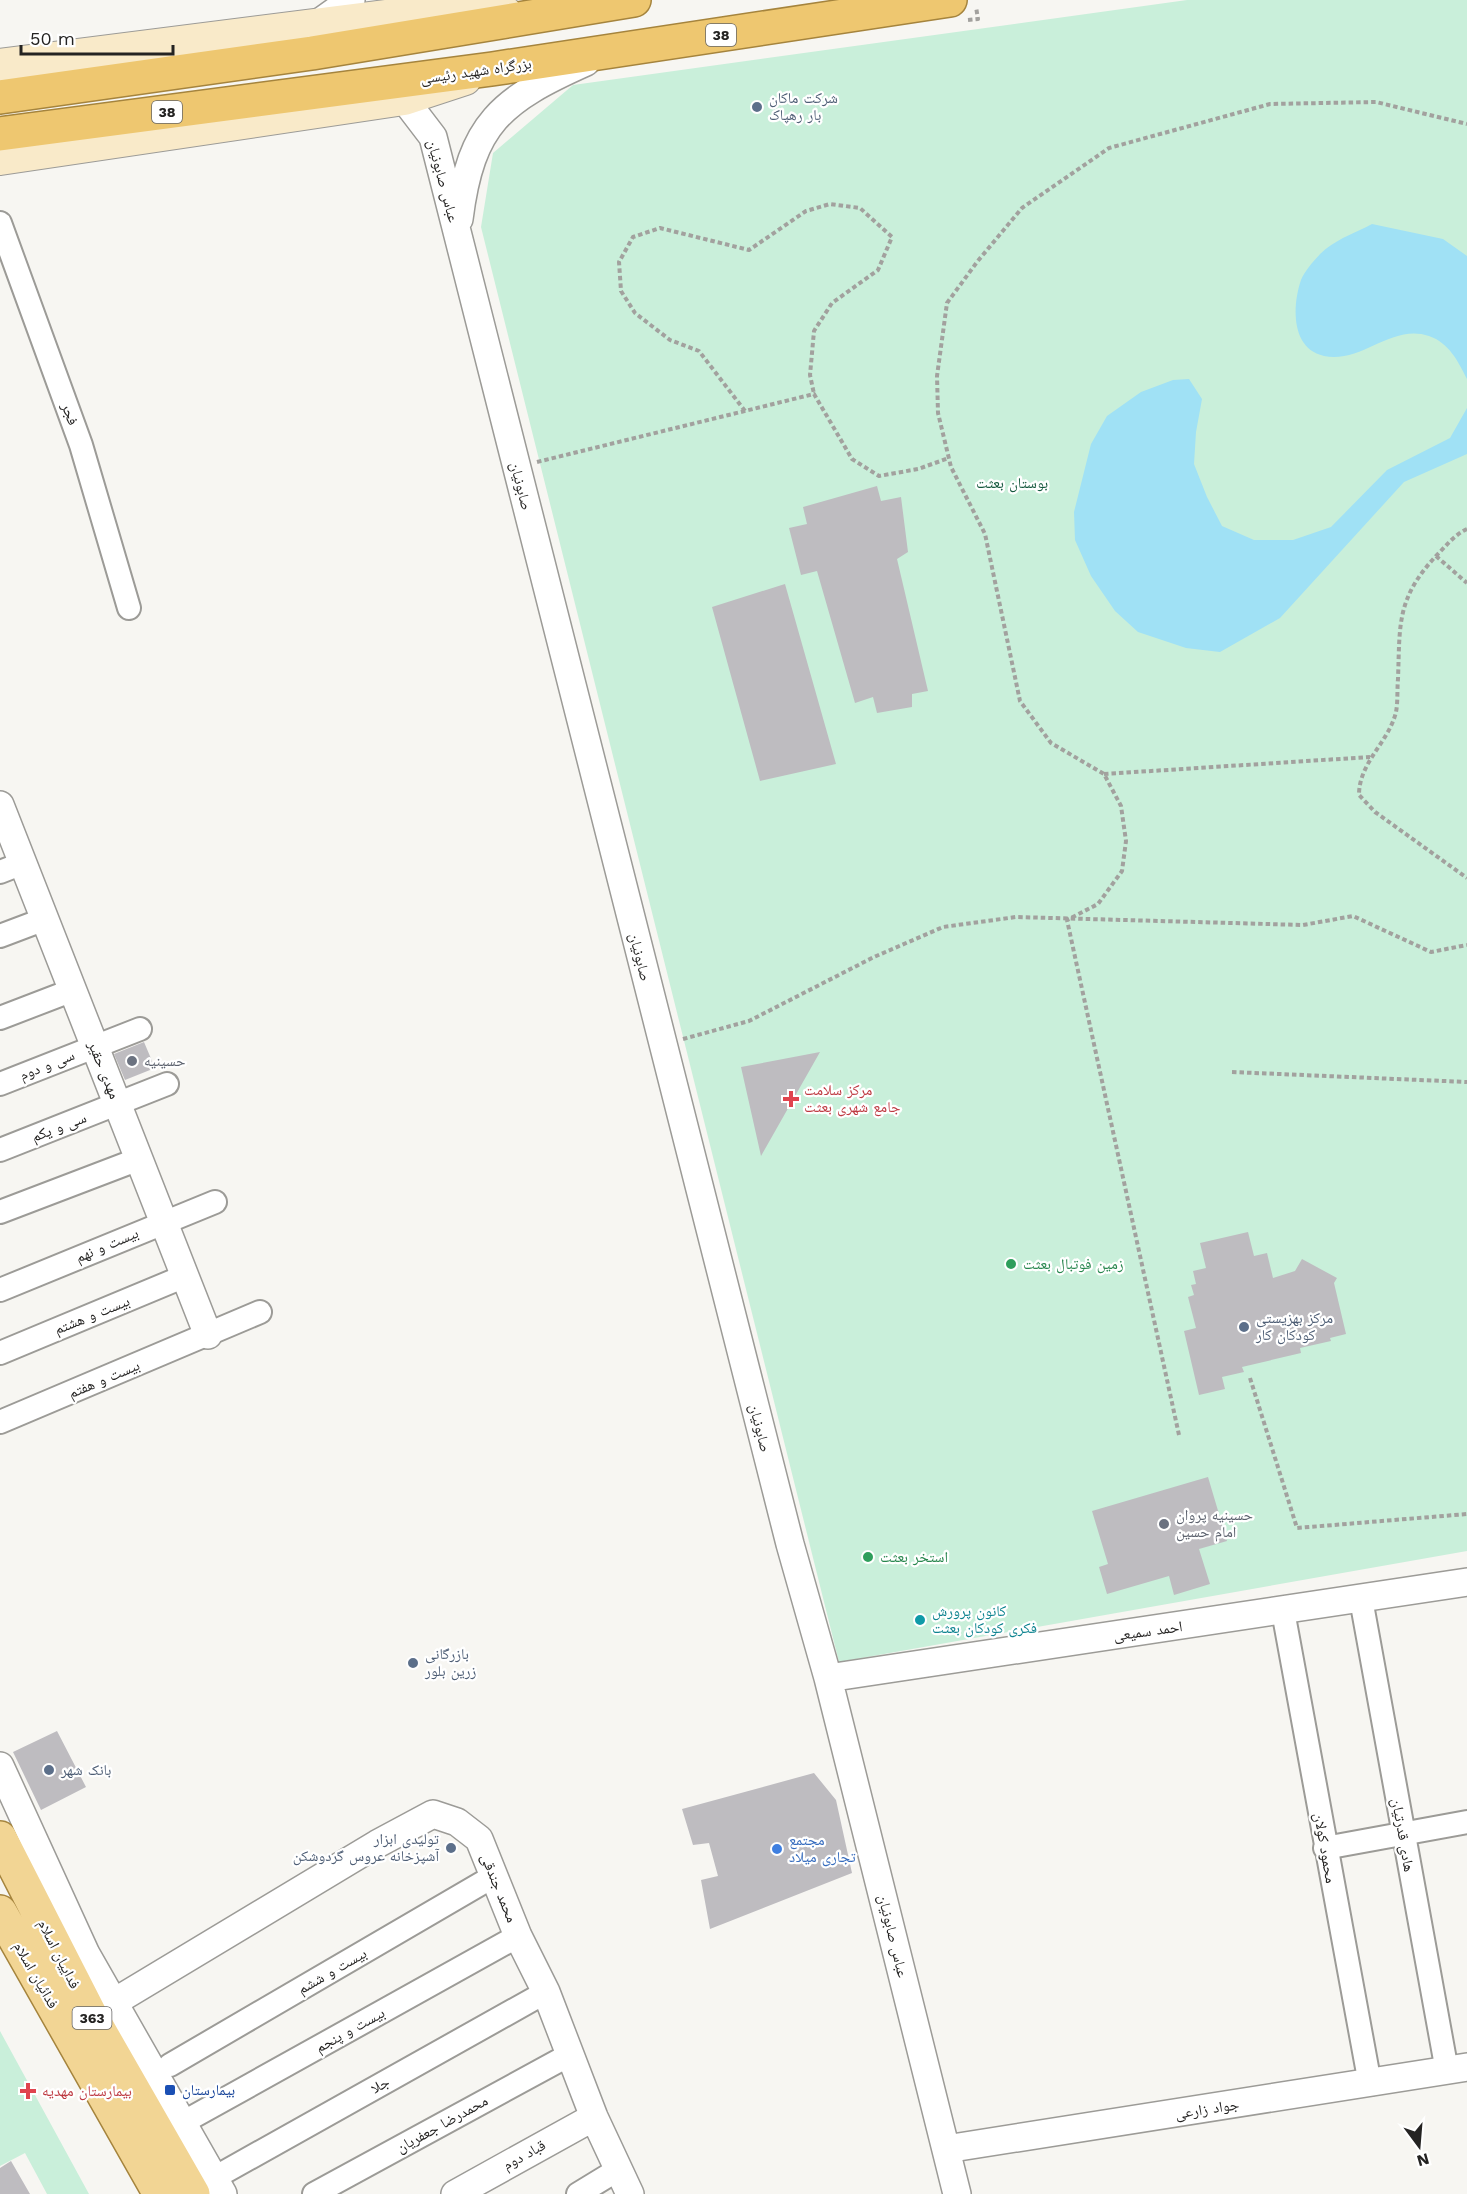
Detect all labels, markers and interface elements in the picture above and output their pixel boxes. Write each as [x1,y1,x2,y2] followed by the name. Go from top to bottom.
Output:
[21,18,172,56] scale bar
[706,24,736,46] road number: 38
[30,28,75,49] text: 50 m
[419,54,533,89] street label: بزرگراه شهید رئیسی
[769,89,838,124] place label: شرکت ماکان بار رهپاک
[750,100,764,114] marker: شرکت ماکان بار رهپاک
[152,101,182,123] road number: 38
[422,138,463,225] street label: عباس صابونیان
[57,399,82,428] street label: فجر
[505,460,536,512] street label: صابونیان
[976,474,1048,493] park label: بوستان بعثت
[624,931,655,983] street label: صابونیان
[83,1037,124,1102] street label: مهدی حقیر
[17,1046,78,1085] street label: سی و دوم
[144,1052,186,1070] place label: حسینیه
[125,1054,139,1068] marker: حسینیه
[804,1081,901,1117] place label: مرکز سلامت جامع شهری بعثت
[782,1090,800,1108] marker: مرکز سلامت جامع شهری بعثت
[29,1108,89,1147] street label: سی و یکم
[73,1224,142,1267] street label: بیست و نهم
[1023,1255,1124,1274] place label: زمین فوتبال بعثت
[1004,1257,1018,1271] marker: زمین فوتبال بعثت
[52,1292,133,1339] street label: بیست و هشتم
[1255,1309,1333,1345] place label: مرکز بهزیستی کودکان کار
[1237,1320,1251,1334] marker: مرکز بهزیستی کودکان کار
[66,1356,143,1403] street label: بیست و هفتم
[744,1402,775,1454] street label: صابونیان
[1176,1506,1254,1542] place label: حسینیه پروان امام حسین
[1157,1517,1171,1531] marker: حسینیه پروان امام حسین
[880,1548,948,1566] place label: استخر بعثت
[861,1550,875,1564] marker: استخر بعثت
[932,1602,1037,1638] place label: کانون پرورش فکری کودکان بعثت
[913,1613,927,1627] marker: کانون پرورش فکری کودکان بعثت
[1112,1617,1184,1646] street label: احمد سمیعی
[424,1645,476,1681] place label: بازرگانی زرین بلور
[406,1656,420,1670] marker: بازرگانی زرین بلور
[60,1761,111,1779] place label: بانک شهر
[42,1763,56,1777] marker: بانک شهر
[1387,1797,1418,1873] street label: هادی قدرتیان
[1309,1811,1340,1885] street label: محمود کولان
[293,1830,440,1866] place label: تولیدی ابزار آشپزخانه عروس گردوشکن
[789,1831,856,1867] place label: مجتمع تجاری میلاد
[444,1841,458,1855] marker: تولیدی ابزار آشپزخانه عروس گردوشکن
[770,1842,784,1856] marker: مجتمع تجاری میلاد
[476,1851,521,1926] street label: محمد جندقی
[873,1893,912,1980] street label: عباس صابونیان
[33,1916,84,1992] street label: فداییان اسلام
[9,1938,62,2012] street label: فدائیان اسلام
[294,1944,370,1999] street label: بیست و ششم
[312,2004,388,2057] street label: بیست و پنجم
[72,2007,112,2029] road number: 363
[367,2072,393,2097] street label: جلا
[182,2081,235,2100] place label: بیمارستان
[19,2082,37,2100] marker: بیمارستان مهدیه
[42,2082,132,2101] place label: بیمارستان مهدیه
[163,2083,177,2097] marker: بیمارستان
[393,2091,492,2157] street label: محمدرضا جعفریان
[1174,2095,1241,2124] street label: جواد زارعی
[1389,2116,1449,2176] north arrow
[499,2136,549,2175] street label: قباد دوم
[1415,2149,1431,2171] text: N

